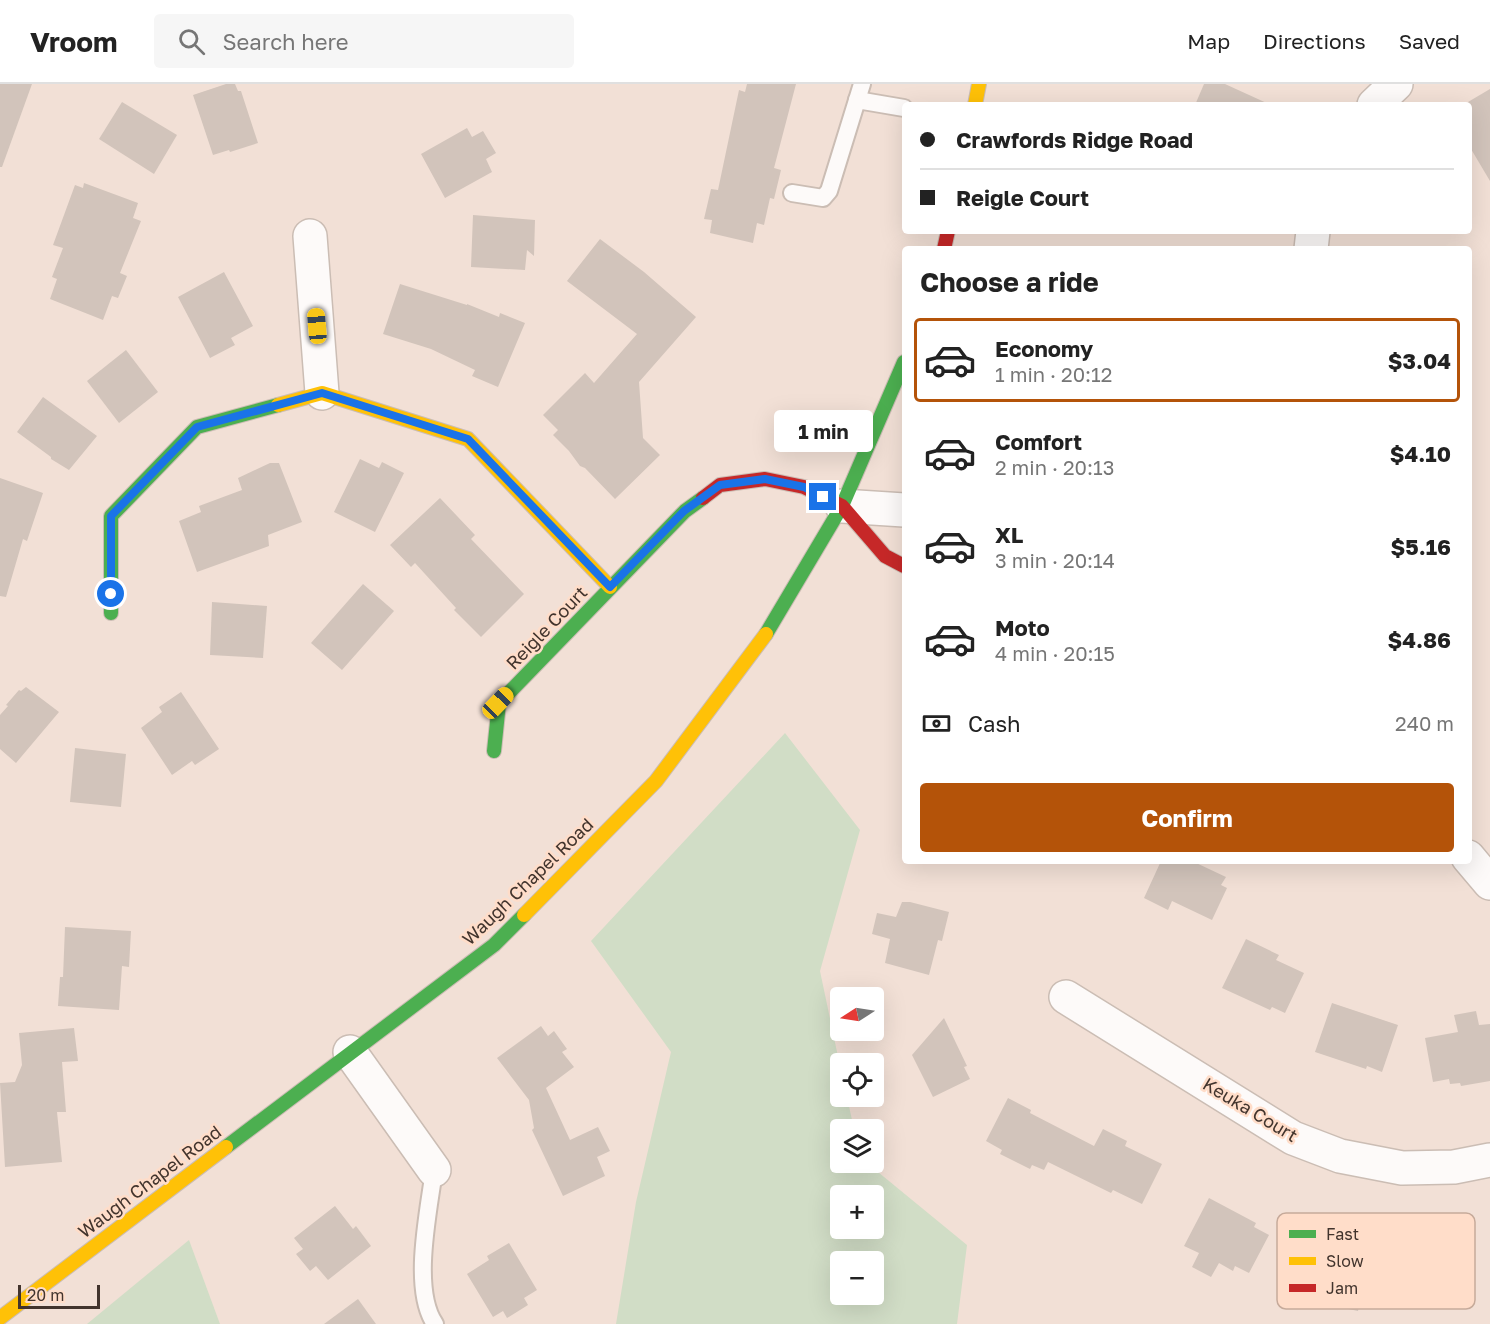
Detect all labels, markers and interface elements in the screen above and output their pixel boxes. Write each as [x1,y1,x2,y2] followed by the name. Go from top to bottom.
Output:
[154,14,574,68] search box
[30,25,118,58] text: Vroom
[175,25,208,58] icon: search
[223,28,349,55] text: Search here
[1187,28,1230,54] text: Map
[1263,28,1366,54] text: Directions
[1399,28,1460,54] text: Saved
[956,126,1193,153] text: Crawfords Ridge Road
[956,184,1089,211] text: Reigle Court
[920,266,1099,298] text: Choose a ride
[306,307,328,345] car
[923,333,977,387] icon: car
[995,335,1093,362] text: Economy
[1388,347,1451,374] text: $3.04
[995,362,1112,386] text: 1 min · 20:12
[774,410,872,452] callout: 1 min
[798,419,849,443] text: 1 min
[923,426,977,480] icon: car
[995,428,1082,455] text: Comfort
[1390,440,1451,467] text: $4.10
[995,455,1114,479] text: 2 min · 20:13
[809,483,836,510] route end
[923,519,977,573] icon: car
[995,521,1023,548] text: XL
[1390,533,1451,560] text: $5.16
[995,548,1115,572] text: 3 min · 20:14
[97,580,124,607] route start
[501,581,592,674] street label: Reigle Court
[923,612,977,666] icon: car
[995,614,1050,641] text: Moto
[1387,626,1451,653] text: $4.86
[995,641,1115,665] text: 4 min · 20:15
[479,684,517,722] car
[920,707,953,740] icon: cash
[968,710,1021,737] text: Cash
[1395,711,1454,735] text: 240 m
[920,783,1454,852] button: Confirm
[457,813,597,949] street label: Waugh Chapel Road
[830,987,884,1041] north arrow
[830,987,884,1305] map controls
[830,1053,884,1107] button: locate
[1199,1072,1302,1146] street label: Keuka Court
[830,1119,884,1173] button: layers
[73,1120,225,1242] street label: Waugh Chapel Road
[830,1185,884,1239] button: +
[1277,1213,1475,1309] legend
[1326,1224,1359,1244] text: Fast
[830,1251,884,1305] button: −
[1326,1251,1364,1271] text: Slow
[1326,1278,1358,1298] text: Jam
[18,1282,100,1310] scale bar
[27,1285,64,1305] text: 20 m

